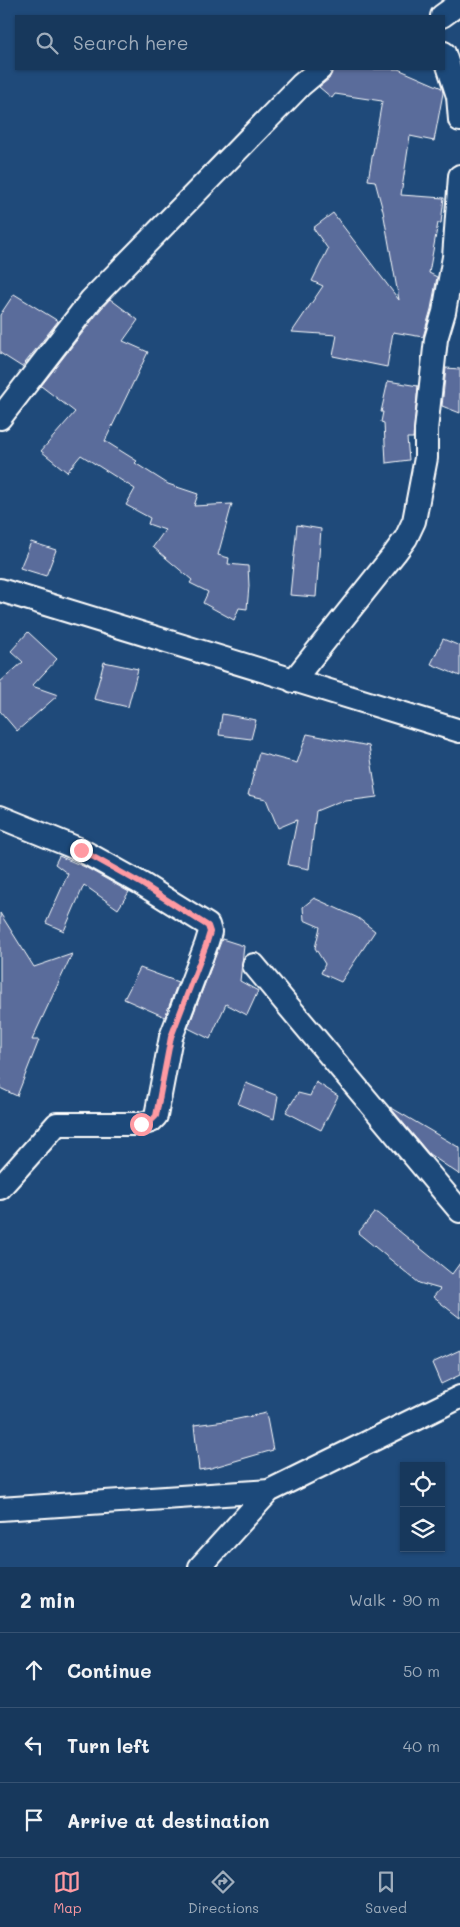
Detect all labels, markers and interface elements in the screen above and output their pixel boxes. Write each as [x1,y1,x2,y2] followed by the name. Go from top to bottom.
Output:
[15,15,445,70] search box
[33,29,61,57] icon: search
[73,30,189,55] text: Search here
[70,839,93,862] route end
[130,1113,153,1136] route start
[400,1462,445,1552] map controls
[400,1462,445,1507] button: locate
[400,1507,445,1552] button: layers
[20,1586,75,1613] text: 2 min
[349,1589,440,1610] text: Walk · 90 m
[20,1656,48,1684] icon: ahead
[67,1658,152,1683] text: Continue
[403,1660,440,1681] text: 50 m
[20,1731,48,1759] icon: left
[67,1733,150,1758] text: Turn left
[403,1735,440,1756] text: 40 m
[20,1806,48,1834] icon: arrive
[67,1808,270,1833] text: Arrive at destination
[53,1868,82,1917] tab: Map
[188,1868,259,1917] tab: Directions
[365,1868,407,1917] tab: Saved

